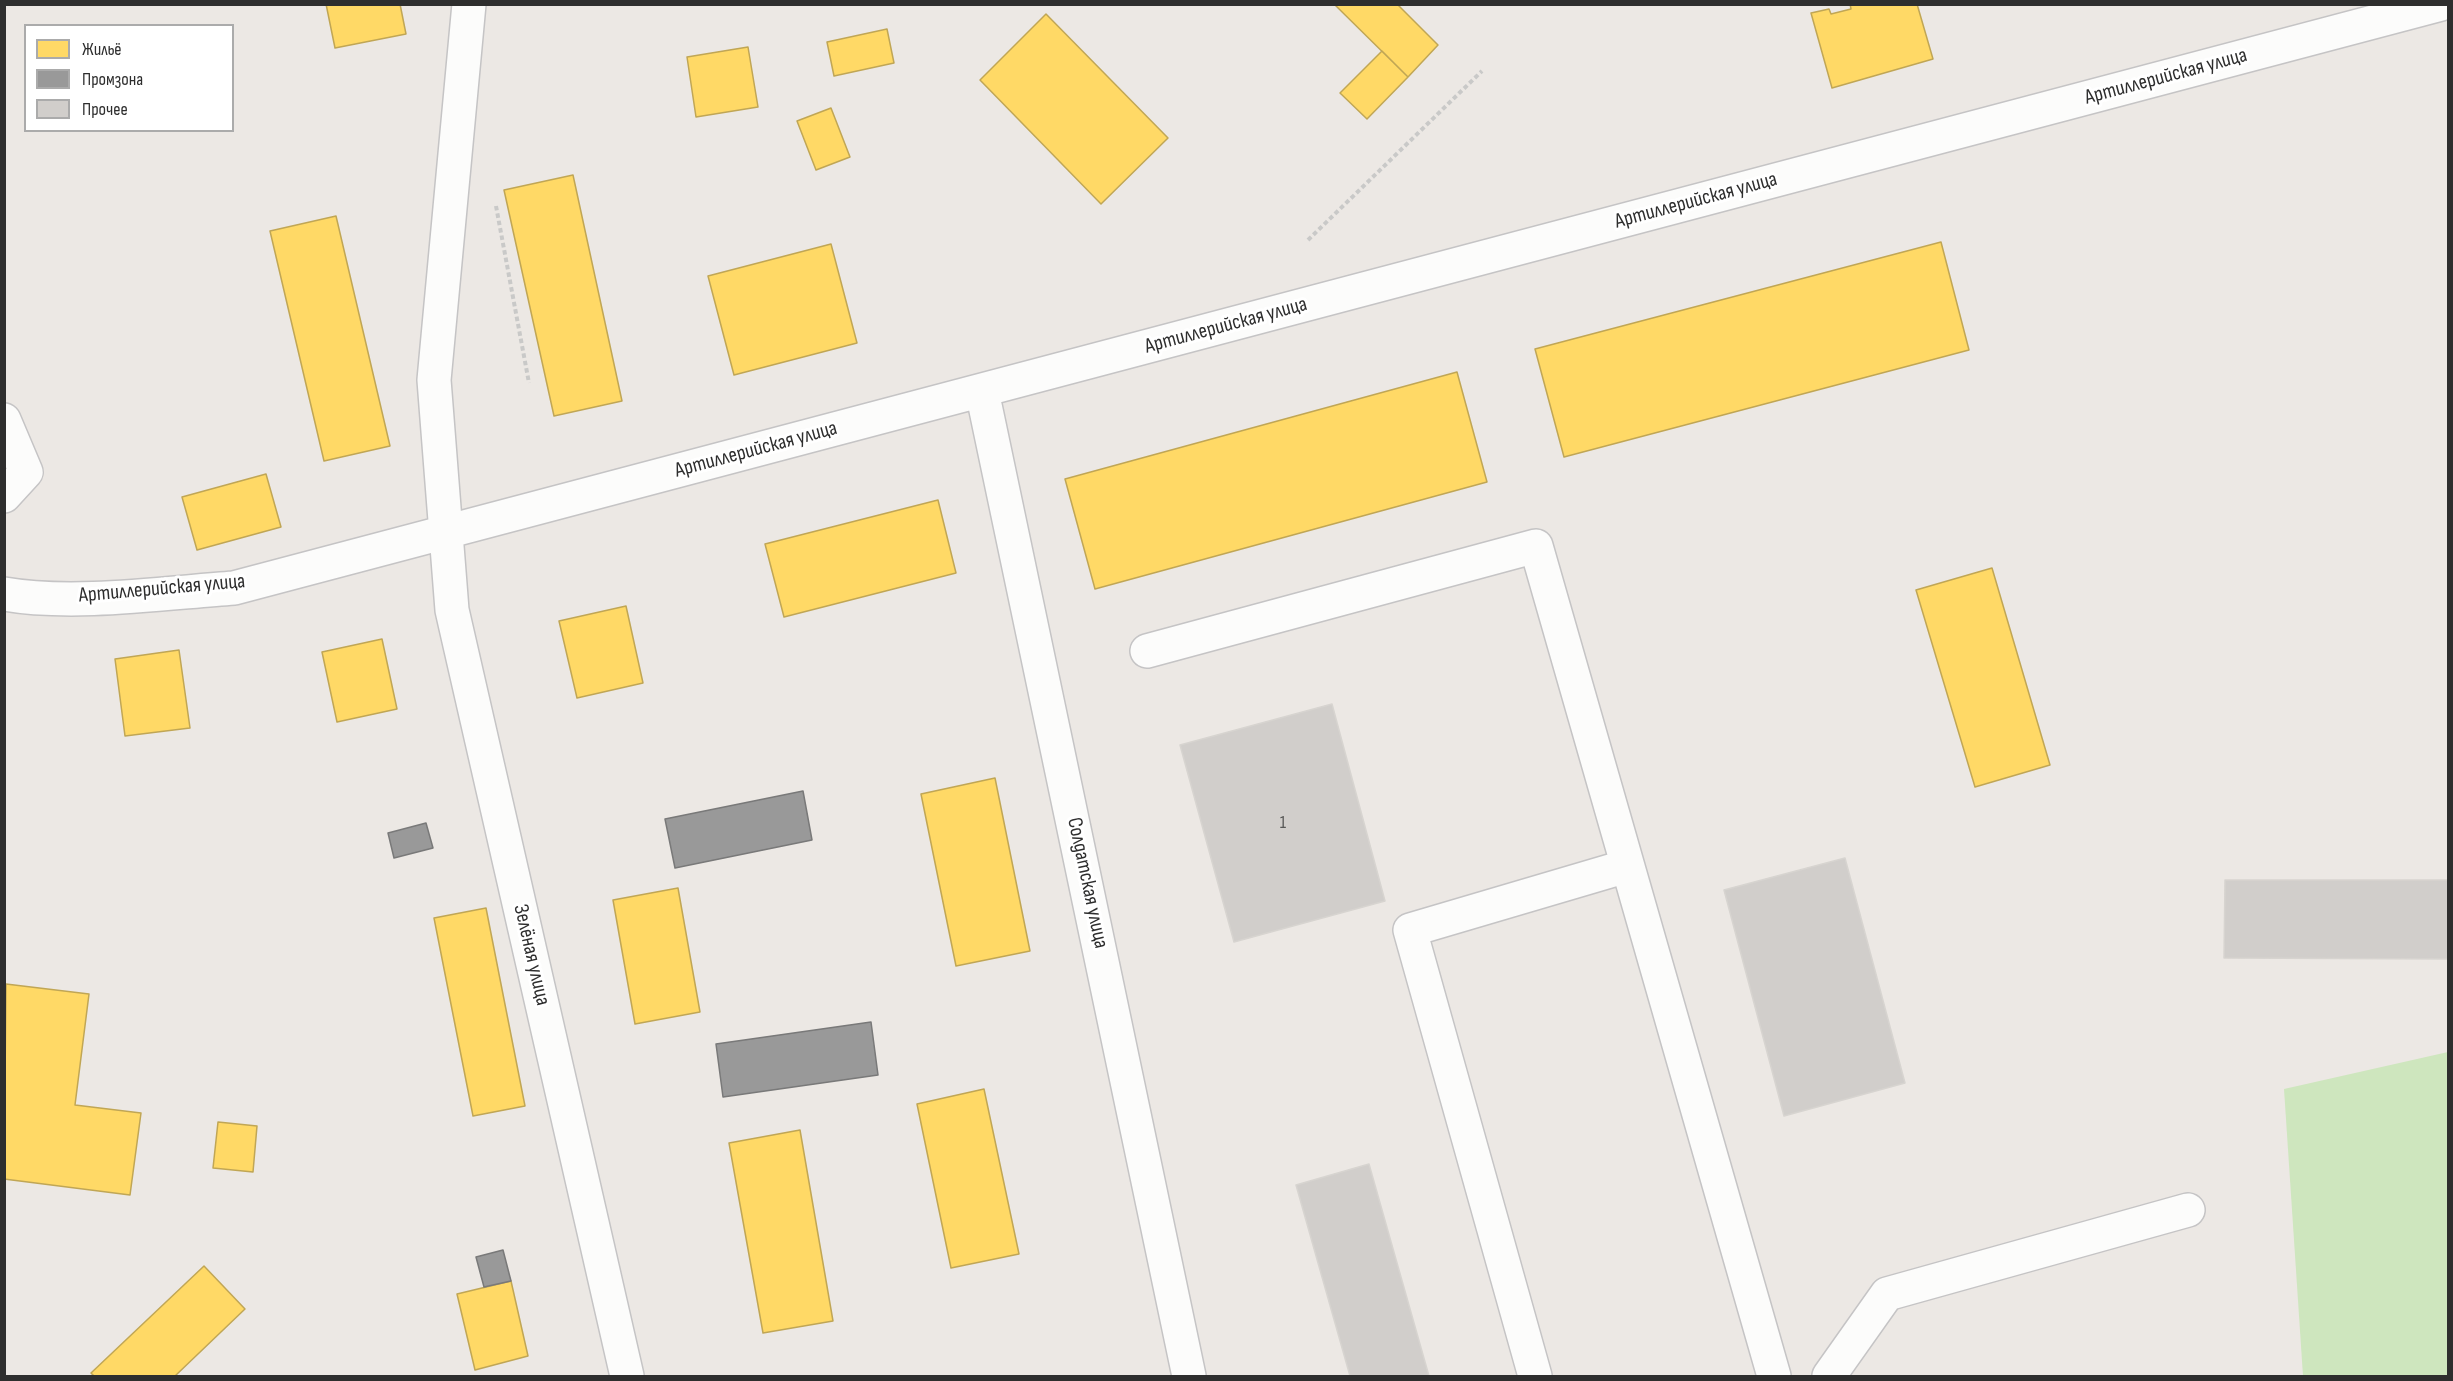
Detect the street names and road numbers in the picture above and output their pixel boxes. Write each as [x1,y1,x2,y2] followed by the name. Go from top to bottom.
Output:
[2082,43,2250,111] street label: Артиллерийская улица
[1612,167,1780,235] street label: Артиллерийская улица
[1142,292,1310,360] street label: Артиллерийская улица
[672,416,840,484] street label: Артиллерийская улица
[78,569,246,609] street label: Артиллерийская улица
[1061,815,1113,951] street label: Солдатская улица
[507,902,555,1008] street label: Зелёная улица

